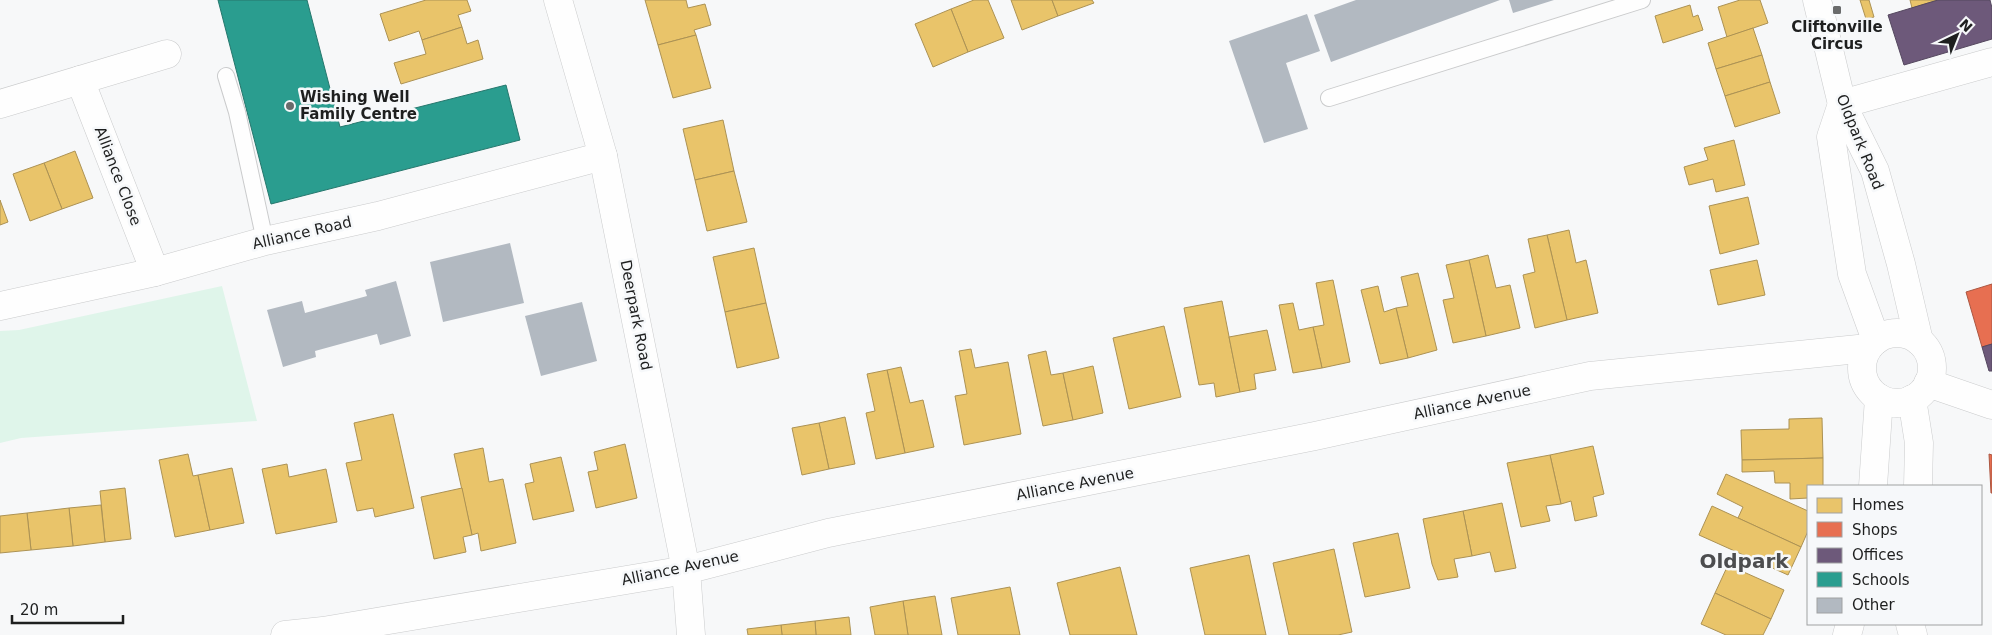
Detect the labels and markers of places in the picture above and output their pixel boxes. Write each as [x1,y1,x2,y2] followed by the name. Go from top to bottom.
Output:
[1831,4,1843,16] marker: Cliftonville Circus
[1791,18,1883,53] place label: Cliftonville Circus
[300,88,417,123] place label: Wishing Well Family Centre
[284,100,296,112] marker: Wishing Well Family Centre

